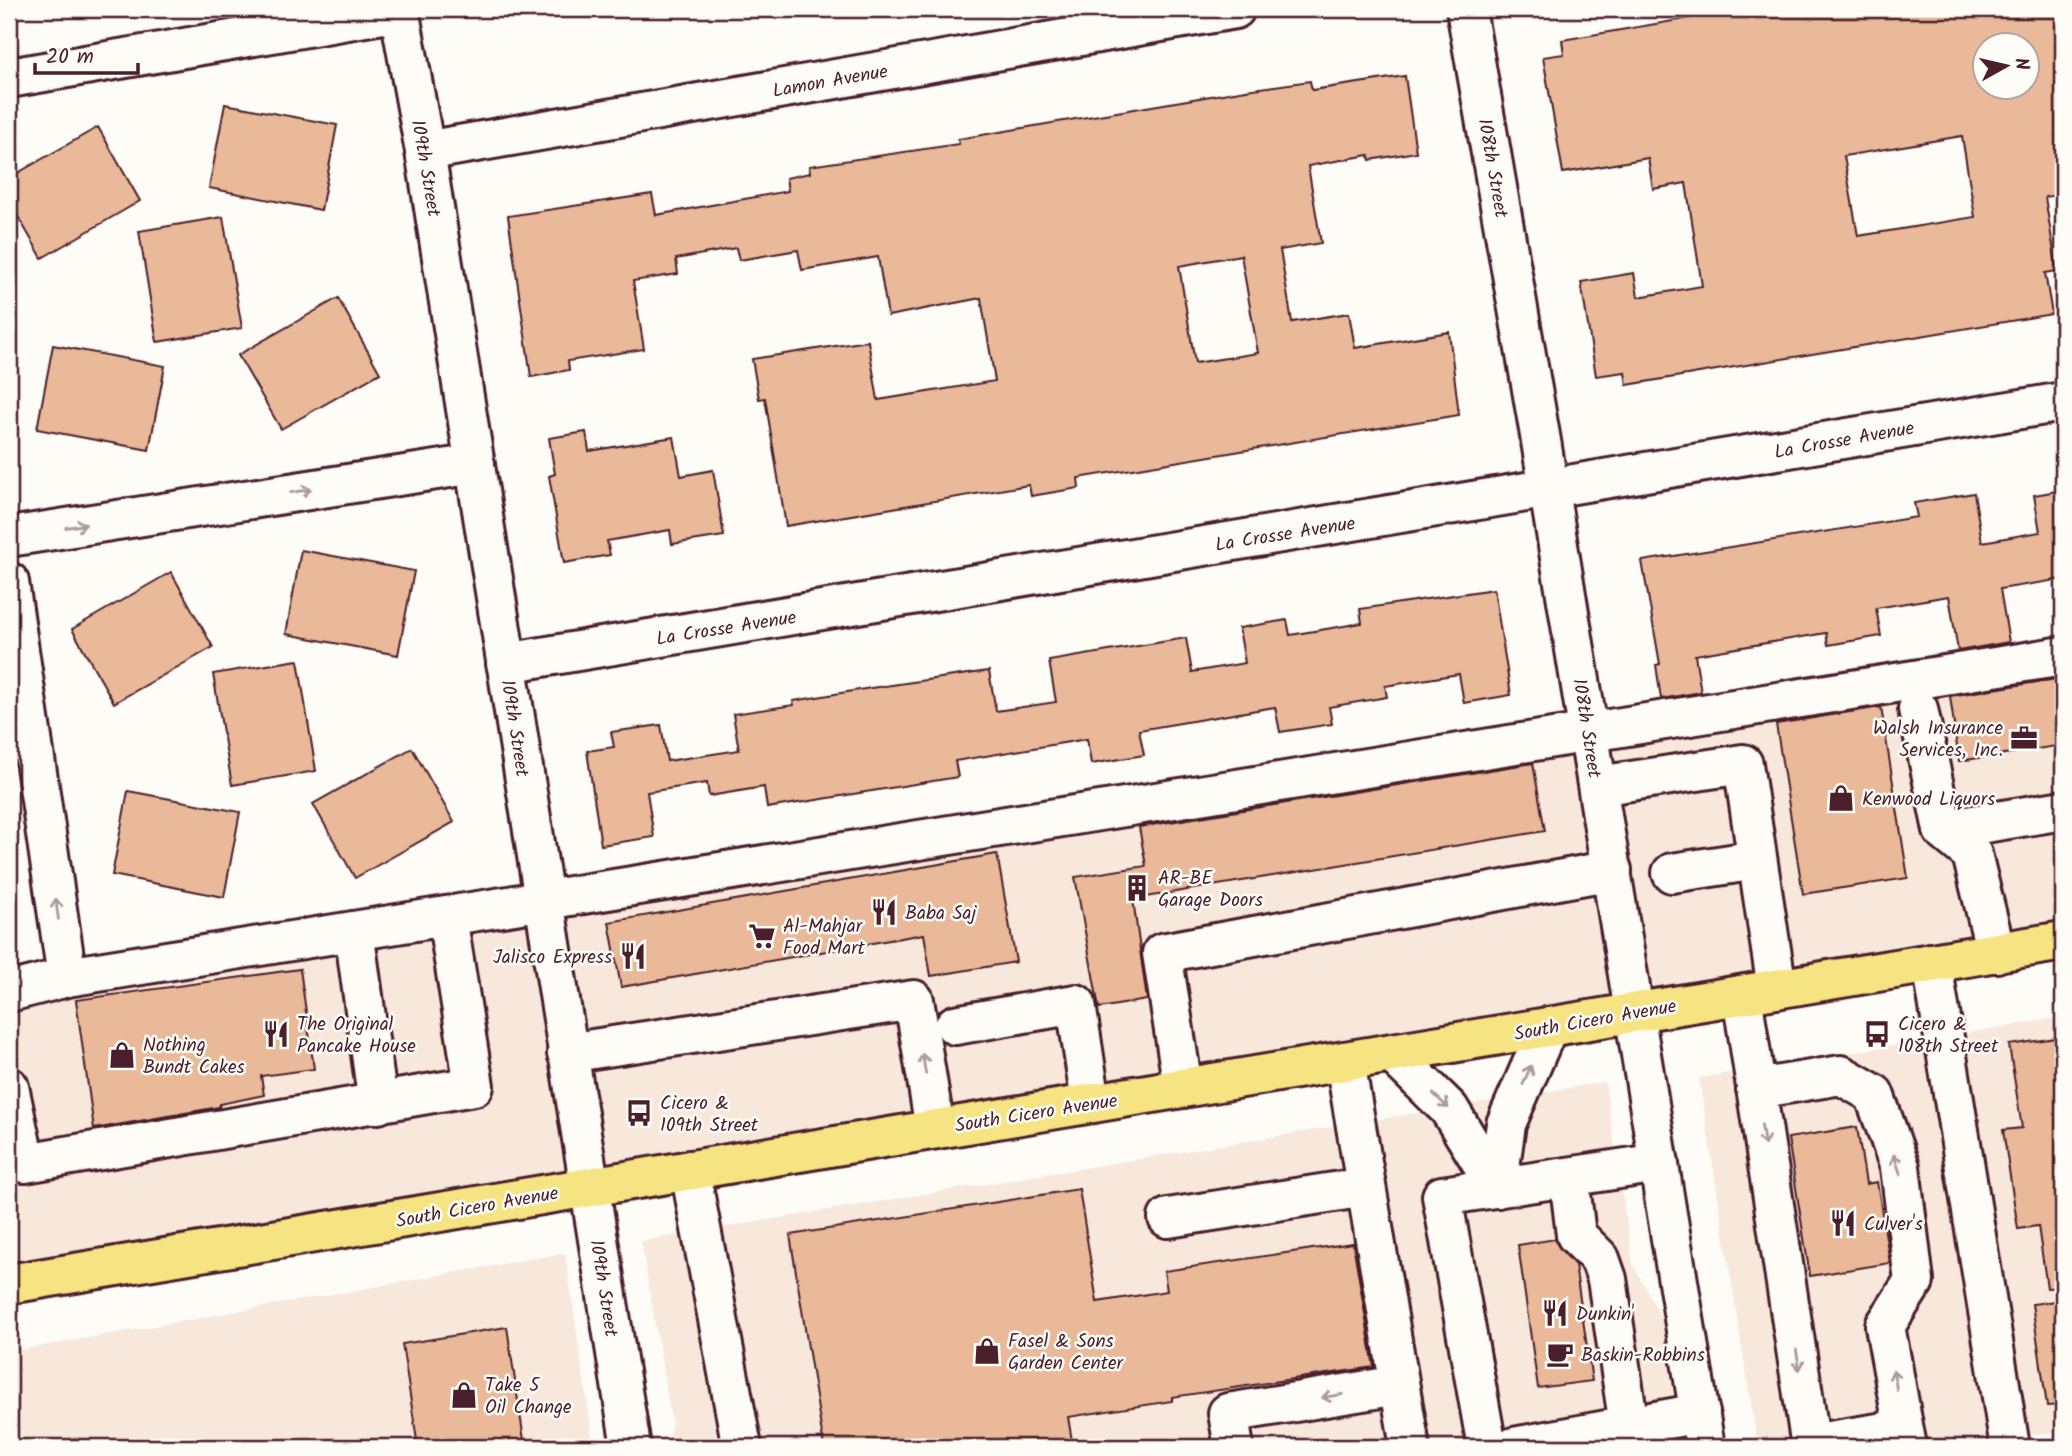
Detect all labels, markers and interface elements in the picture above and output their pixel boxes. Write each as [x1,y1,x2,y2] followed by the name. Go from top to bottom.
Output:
[35,32,138,76] scale bar
[1970,32,2040,102] north arrow
[46,41,94,74] text: 20 m
[2005,56,2037,72] text: N
[770,57,891,107] street label: Lamon Avenue
[1469,116,1516,221] street label: 108th Street
[402,117,448,220] street label: 109th Street
[1772,414,1917,468] street label: La Crosse Avenue
[289,484,312,497] one-way arrow
[1213,509,1358,561] street label: La Crosse Avenue
[64,519,87,532] one-way arrow
[654,603,799,655] street label: La Crosse Avenue
[1563,676,1609,781] street label: 108th Street
[492,678,537,780] street label: 109th Street
[1873,714,2003,766] place label: Walsh Insurance Services, Inc.
[2009,723,2039,753] office icon: Walsh Insurance Services, Inc.
[1826,783,1856,813] shop icon: Kenwood Liquors
[1862,785,1995,815] place label: Kenwood Liquors
[1158,864,1263,916] place label: AR-BE Garage Doors
[1122,873,1152,903] building icon: AR-BE Garage Doors
[869,897,899,927] restaurant icon: Baba Saj
[51,899,64,921] one-way arrow
[905,899,978,929] place label: Baba Saj
[783,912,865,964] place label: Al-Mahjar Food Mart
[747,921,777,951] supermarket icon: Al-Mahjar Food Mart
[618,941,648,971] restaurant icon: Jalisco Express
[493,943,612,973] place label: Jalisco Express
[1512,992,1679,1050] street label: South Cicero Avenue
[297,1010,416,1062] place label: The Original Pancake House
[1898,1010,1999,1062] place label: Cicero & 108th Street
[261,1019,291,1049] restaurant icon: The Original Pancake House
[1862,1019,1892,1049] bus stop icon: Cicero & 108th Street
[143,1031,245,1083] place label: Nothing Bundt Cakes
[107,1040,137,1070] shop icon: Nothing Bundt Cakes
[917,1053,930,1076] one-way arrow
[1521,1065,1534,1086] one-way arrow
[953,1086,1120,1142] street label: South Cicero Avenue
[660,1089,759,1141] place label: Cicero & 109th Street
[1432,1092,1449,1109] one-way arrow
[624,1098,654,1128] bus stop icon: Cicero & 109th Street
[1757,1123,1770,1146] one-way arrow
[1890,1153,1903,1175] one-way arrow
[394,1179,561,1237] street label: South Cicero Avenue
[1828,1208,1858,1238] restaurant icon: Culver's
[1864,1210,1923,1240] place label: Culver's
[581,1238,626,1340] street label: 109th Street
[1540,1298,1570,1328] restaurant icon: Dunkin'
[1576,1300,1634,1330] place label: Dunkin'
[1008,1327,1125,1379] place label: Fasel & Sons Garden Center
[972,1336,1002,1366] shop icon: Fasel & Sons Garden Center
[1545,1339,1575,1369] cafe icon: Baskin-Robbins
[1581,1341,1705,1371] place label: Baskin-Robbins
[1792,1348,1805,1371] one-way arrow
[1887,1369,1901,1392] one-way arrow
[485,1371,572,1423] place label: Take 5 Oil Change
[449,1380,479,1410] shop icon: Take 5 Oil Change
[1321,1390,1344,1403] one-way arrow

